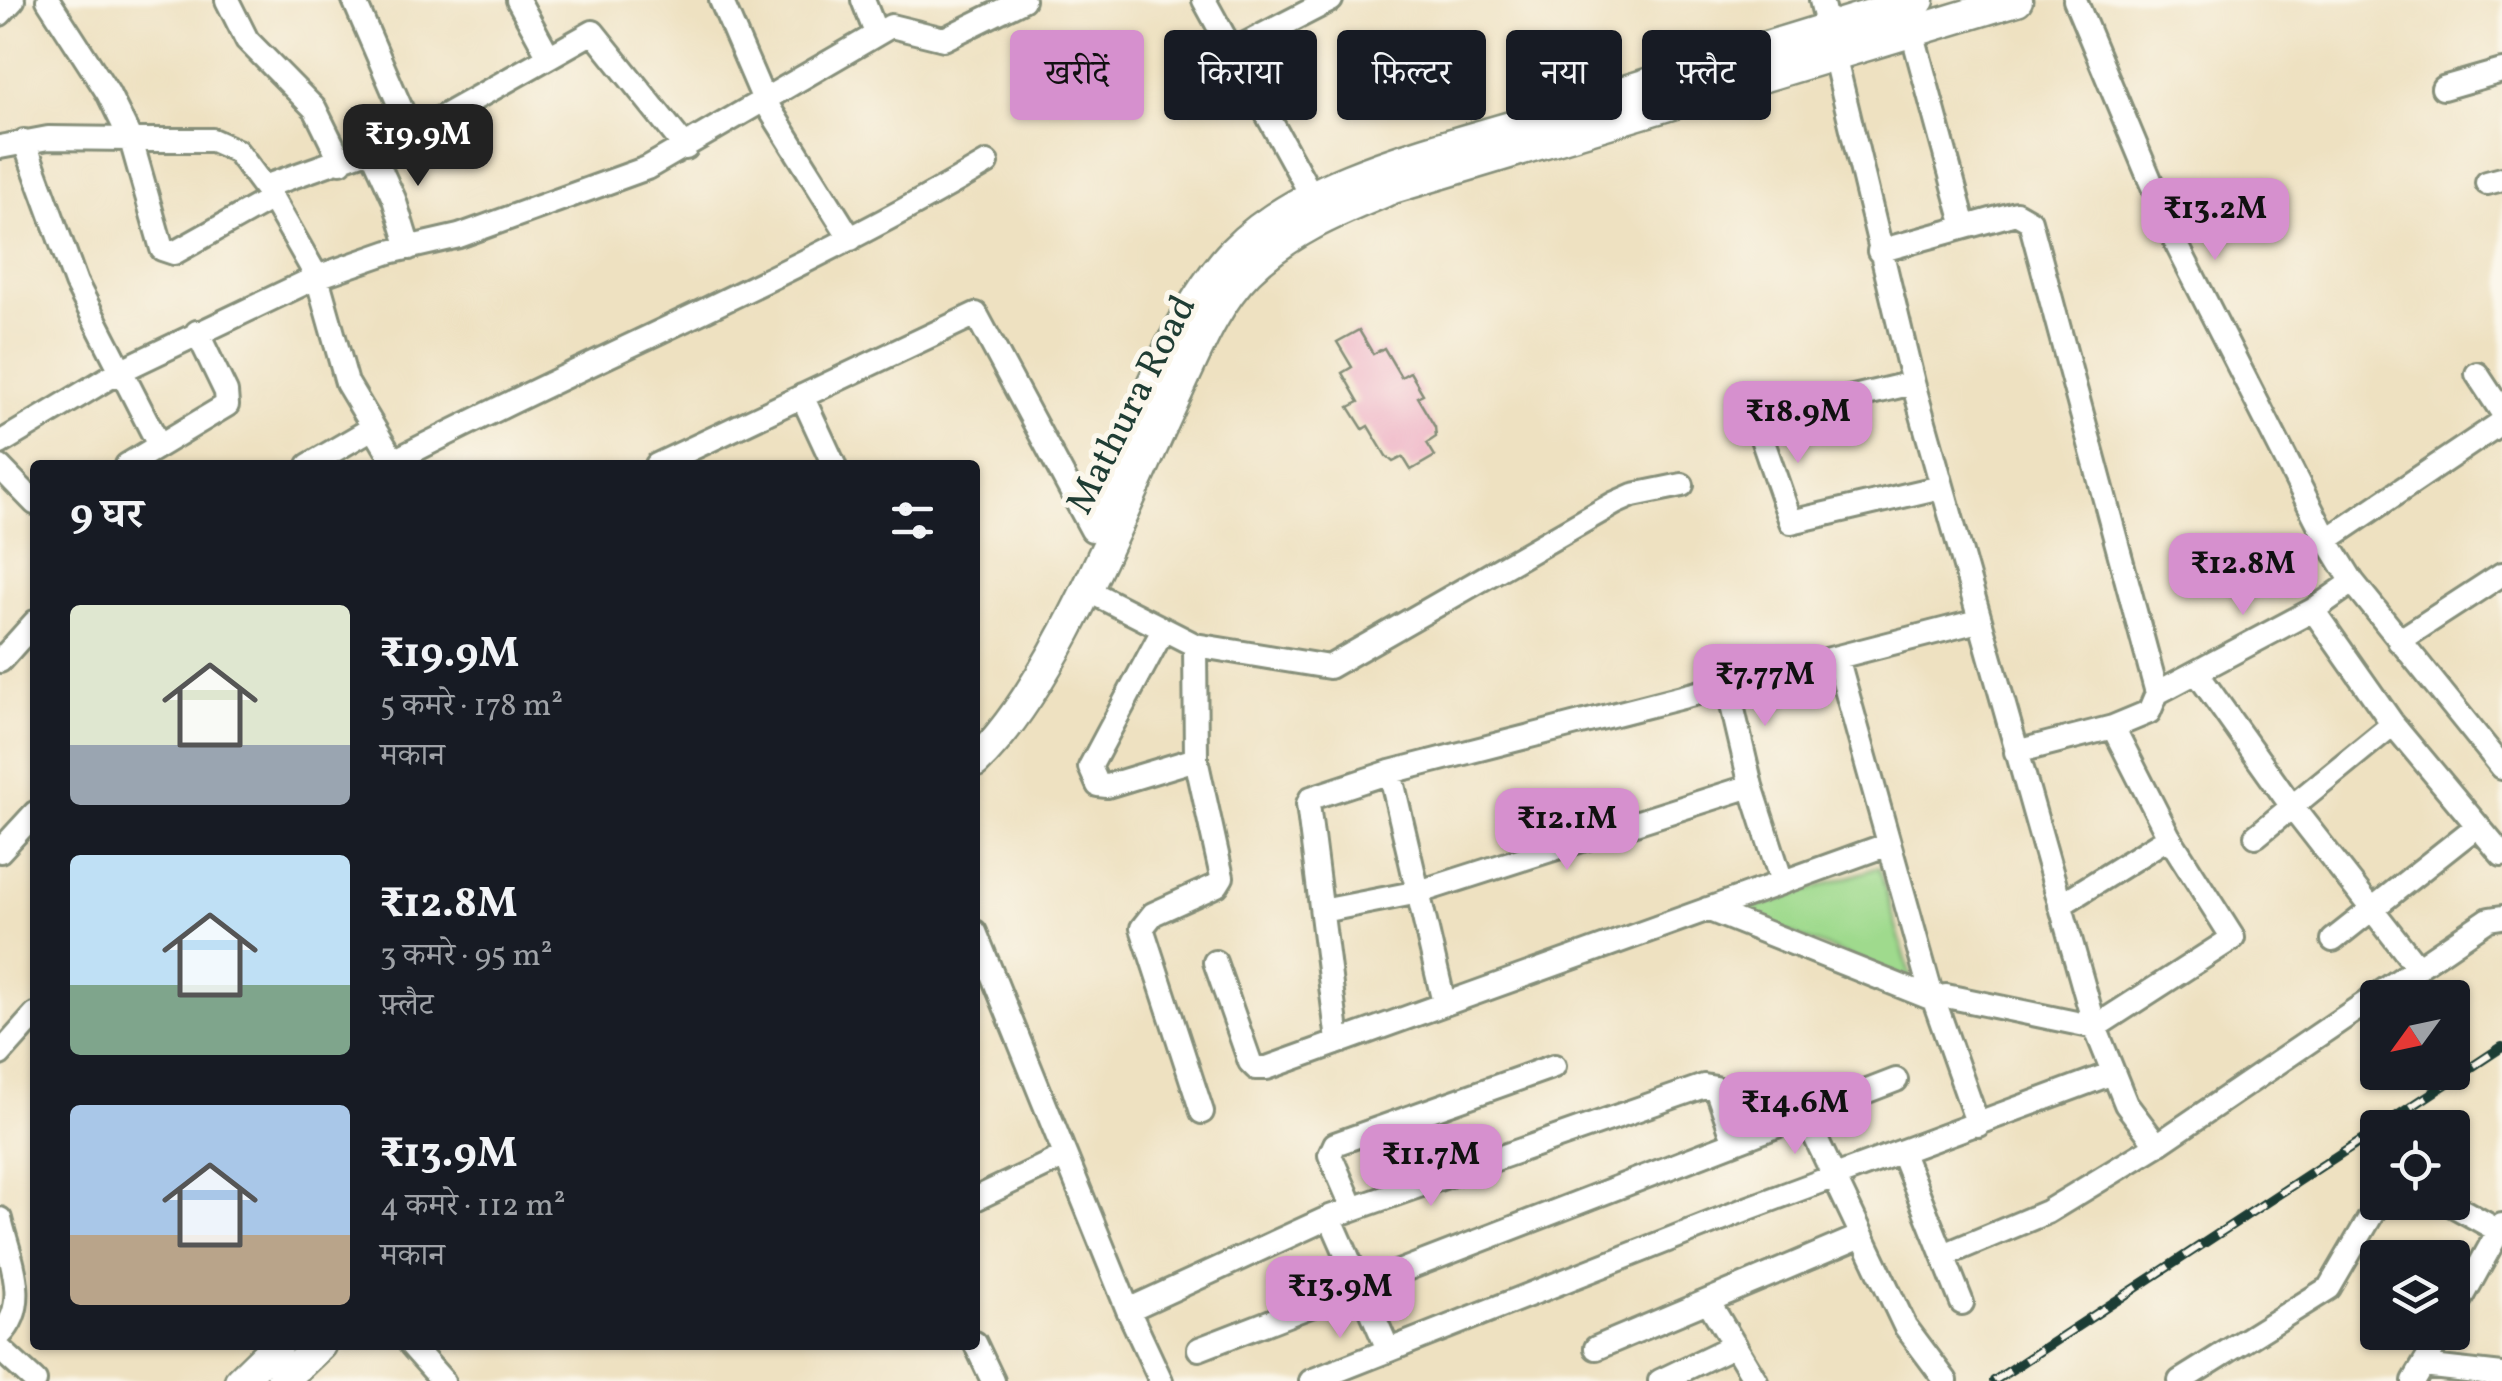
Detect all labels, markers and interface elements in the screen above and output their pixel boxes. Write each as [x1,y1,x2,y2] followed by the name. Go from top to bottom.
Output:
[1010,30,1144,120] chip: खरीदें
[1164,30,1317,120] chip: किराया
[1337,30,1486,120] chip: फ़िल्टर
[1506,30,1622,120] chip: नया
[1642,30,1771,120] chip: फ़्लैट
[337,104,499,189] pin: ₹19.9M
[365,114,471,158] text: ₹19.9M
[2134,178,2296,263] pin: ₹13.2M
[2163,188,2267,232] text: ₹13.2M
[1055,287,1211,524] street label: Mathura Road
[1717,381,1879,466] pin: ₹18.9M
[1745,391,1851,435] text: ₹18.9M
[70,487,143,546] text: 9 घर
[885,493,940,548] icon: filters
[2162,533,2324,618] pin: ₹12.8M
[2191,543,2295,587] text: ₹12.8M
[380,626,519,685] text: ₹19.9M
[1684,644,1846,729] pin: ₹7.77M
[150,645,270,765] icon: home
[1715,654,1815,698] text: ₹7.77M
[380,685,563,729] text: 5 कमरे · 178 m²
[380,735,445,779] text: मकान
[1486,788,1648,873] pin: ₹12.1M
[1517,798,1617,842] text: ₹12.1M
[380,876,517,935] text: ₹12.8M
[150,895,270,1015] icon: home
[380,935,553,979] text: 3 कमरे · 95 m²
[2360,980,2470,1090] north arrow
[2360,980,2470,1350] map controls
[380,985,433,1029] text: फ़्लैट
[1714,1072,1876,1157] pin: ₹14.6M
[1741,1082,1849,1126] text: ₹14.6M
[2360,1110,2470,1220] button: locate
[1350,1124,1512,1209] pin: ₹11.7M
[380,1126,517,1185] text: ₹13.9M
[1382,1134,1480,1178] text: ₹11.7M
[150,1145,270,1265] icon: home
[380,1185,566,1229] text: 4 कमरे · 112 m²
[380,1235,445,1279] text: मकान
[2360,1240,2470,1350] button: layers
[1259,1256,1421,1341] pin: ₹13.9M
[1288,1266,1392,1310] text: ₹13.9M

